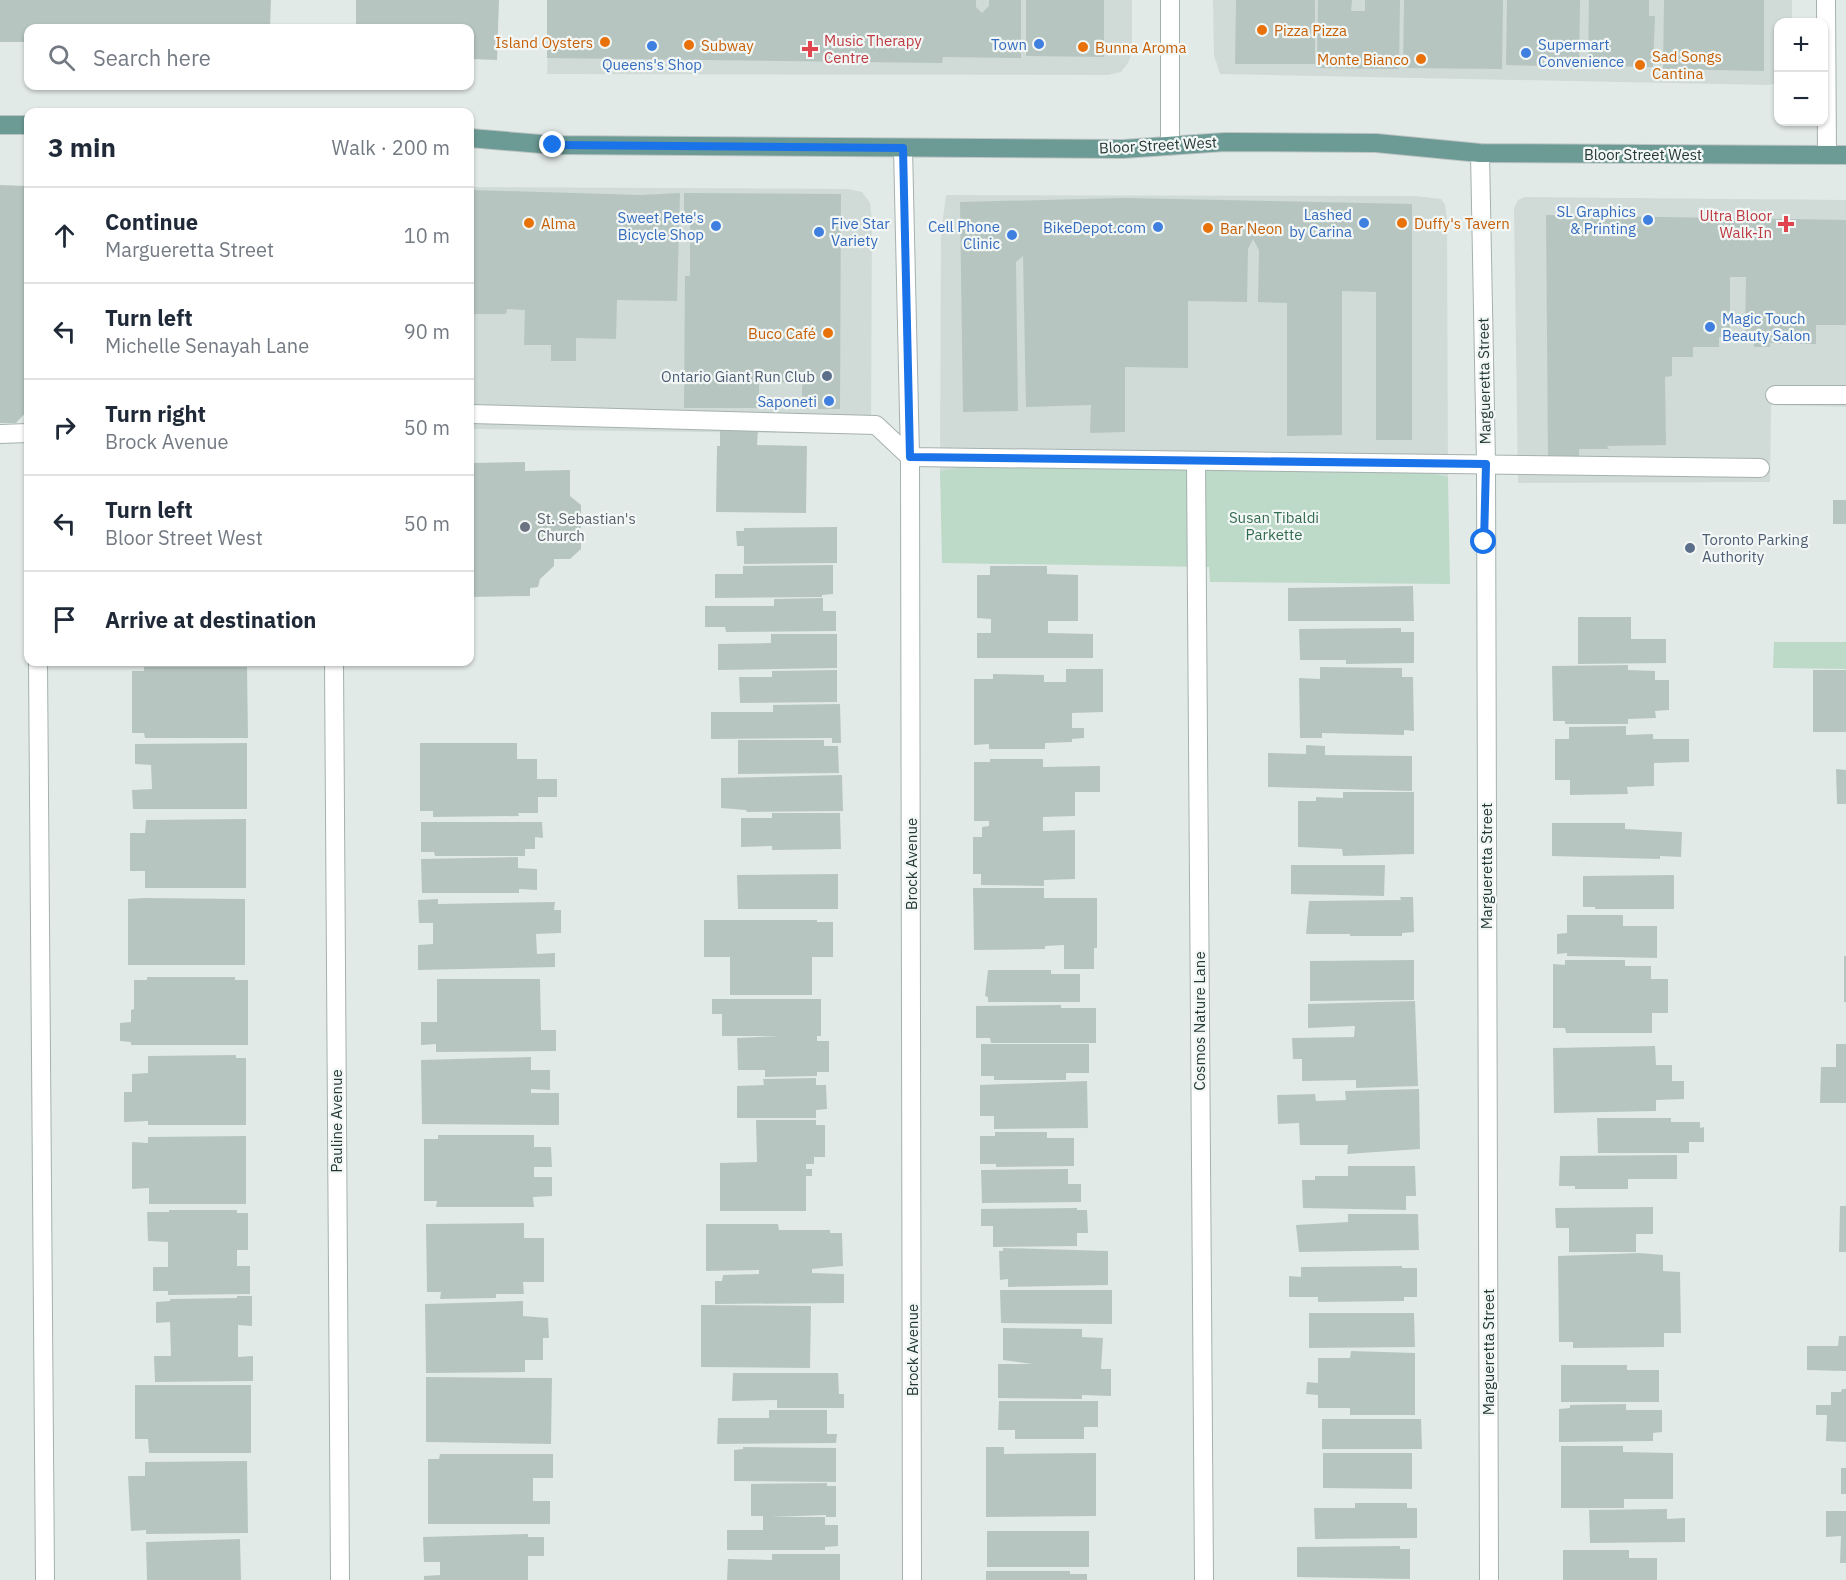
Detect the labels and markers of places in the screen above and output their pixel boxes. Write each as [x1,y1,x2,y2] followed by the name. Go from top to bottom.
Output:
[1274,21,1347,40] place label: Pizza Pizza
[1255,23,1269,37] marker: Pizza Pizza
[824,31,922,67] place label: Music Therapy Centre
[495,33,593,52] place label: Island Oysters
[598,35,612,49] marker: Island Oysters
[991,35,1027,54] place label: Town
[1538,35,1624,71] place label: Supermart Convenience
[701,36,754,55] place label: Subway
[1032,37,1046,51] marker: Town
[682,38,696,52] marker: Subway
[1095,38,1186,57] place label: Bunna Aroma
[645,39,659,53] marker: Queens's Shop
[801,40,819,58] marker: Music Therapy Centre
[1076,40,1090,54] marker: Bunna Aroma
[1519,46,1533,60] marker: Supermart Convenience
[1652,47,1722,83] place label: Sad Songs Cantina
[1317,50,1409,69] place label: Monte Bianco
[1414,52,1428,66] marker: Monte Bianco
[602,55,702,74] place label: Queens's Shop
[1633,58,1647,72] marker: Sad Songs Cantina
[1557,202,1636,238] place label: SL Graphics & Printing
[1289,205,1352,241] place label: Lashed by Carina
[1699,206,1772,242] place label: Ultra Bloor Walk-In
[617,208,704,244] place label: Sweet Pete's Bicycle Shop
[1641,213,1655,227] marker: SL Graphics & Printing
[541,214,576,233] place label: Alma
[831,214,890,250] place label: Five Star Variety
[1414,214,1510,233] place label: Duffy's Tavern
[1777,215,1795,233] marker: Ultra Bloor Walk-In
[522,216,536,230] marker: Alma
[1357,216,1371,230] marker: Lashed by Carina
[1395,216,1409,230] marker: Duffy's Tavern
[928,217,1000,253] place label: Cell Phone Clinic
[1043,218,1146,237] place label: BikeDepot.com
[709,219,723,233] marker: Sweet Pete's Bicycle Shop
[1220,219,1283,238] place label: Bar Neon
[1151,220,1165,234] marker: BikeDepot.com
[1201,221,1215,235] marker: Bar Neon
[812,225,826,239] marker: Five Star Variety
[1005,228,1019,242] marker: Cell Phone Clinic
[1722,309,1811,345] place label: Magic Touch Beauty Salon
[1703,320,1717,334] marker: Magic Touch Beauty Salon
[748,324,816,343] place label: Buco Café
[821,326,835,340] marker: Buco Café
[661,367,815,386] place label: Ontario Giant Run Club
[820,369,834,383] marker: Ontario Giant Run Club
[757,392,817,411] place label: Saponeti
[822,394,836,408] marker: Saponeti
[537,509,636,545] place label: St. Sebastian's Church
[518,520,532,534] marker: St. Sebastian's Church
[1702,530,1808,566] place label: Toronto Parking Authority
[1683,541,1697,555] marker: Toronto Parking Authority

